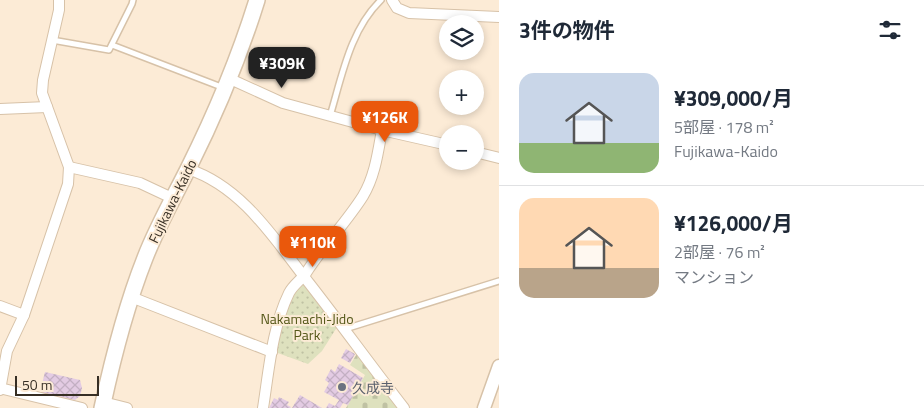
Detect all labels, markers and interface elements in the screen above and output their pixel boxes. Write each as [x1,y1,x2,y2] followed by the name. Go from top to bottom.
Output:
[519,14,615,46] text: 3件の物件
[439,15,484,170] map controls
[439,15,484,60] button: layers
[876,16,904,44] icon: filters
[247,46,317,89] pin: ¥309K
[259,51,305,75] text: ¥309K
[439,70,484,115] button: +
[674,82,793,114] text: ¥309,000/月
[559,93,619,153] icon: home
[350,100,420,143] pin: ¥126K
[362,105,408,129] text: ¥126K
[674,115,774,139] text: 5部屋 · 178 m²
[439,125,484,170] button: −
[674,139,778,163] text: Fujikawa-Kaido
[143,156,201,246] street label: Fujikawa-Kaido
[674,207,793,239] text: ¥126,000/月
[559,218,619,278] icon: home
[278,226,348,268] pin: ¥110K
[290,230,336,254] text: ¥110K
[674,240,765,264] text: 2部屋 · 76 m²
[674,265,754,289] text: マンション
[260,308,354,345] park label: Nakamachi-Jido Park
[15,373,99,396] scale bar
[22,374,52,395] text: 50 m
[352,377,394,398] place label: 久成寺
[336,381,348,393] marker: 久成寺

